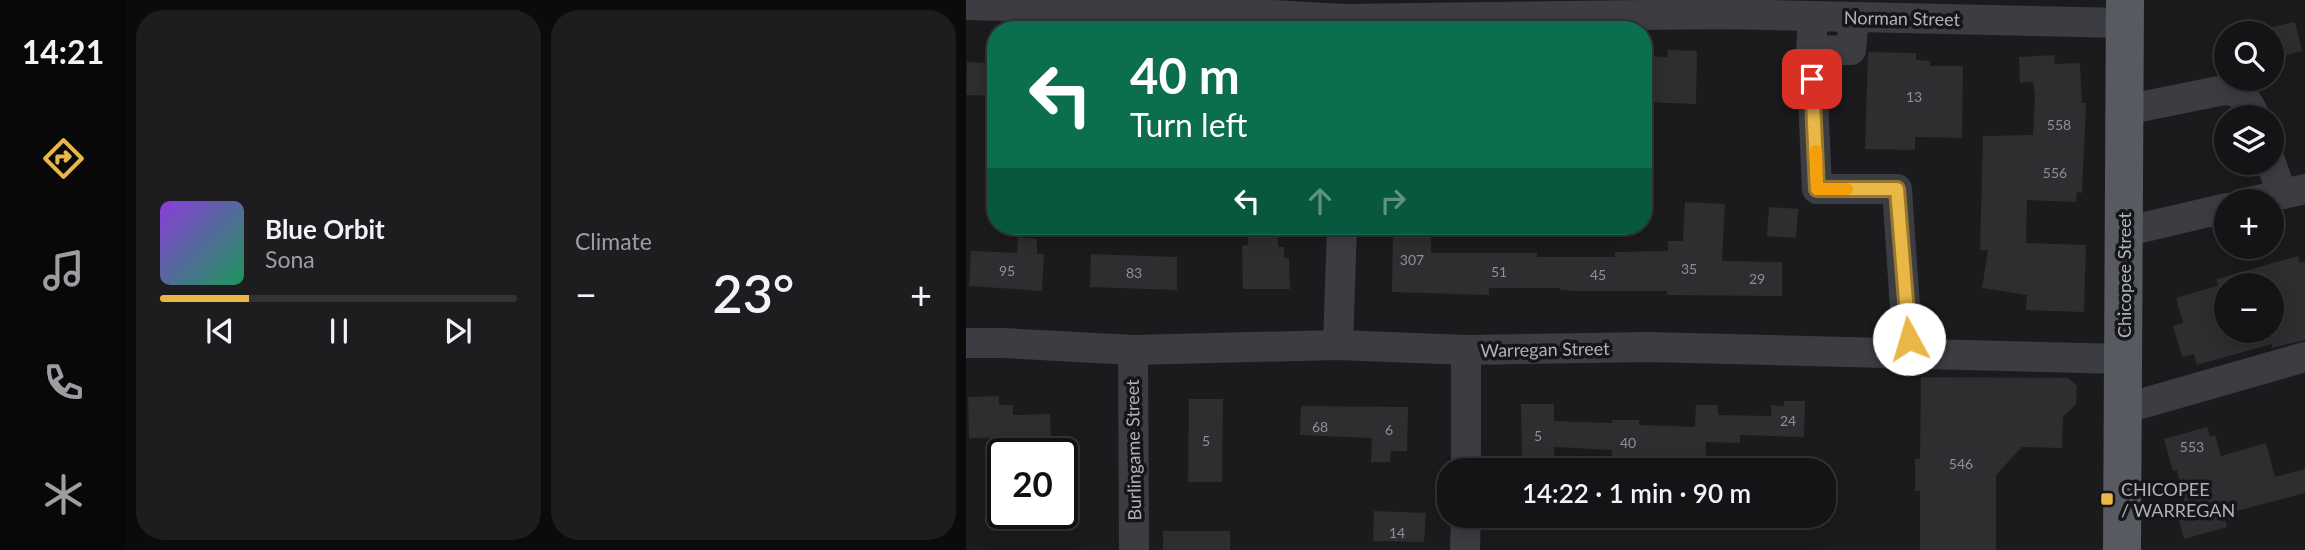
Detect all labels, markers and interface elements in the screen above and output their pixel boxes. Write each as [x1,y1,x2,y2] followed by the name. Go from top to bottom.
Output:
[1844,6,1961,30] street label: Norman Street
[2214,21,2284,343] map controls
[2214,21,2284,91] button: search
[22,32,104,71] text: 14:21
[1130,46,1240,104] text: 40 m
[1015,49,1106,140] icon: left
[1782,49,1842,109] pin
[1793,60,1831,98] icon: arrive
[1906,88,1922,105] house number: 13
[1130,105,1247,144] text: Turn left
[2214,105,2284,175] button: layers
[2047,116,2071,133] house number: 558
[39,134,88,183] icon: directions
[2043,164,2067,181] house number: 556
[1228,182,1266,220] icon: left
[1301,182,1339,220] icon: ahead
[1374,182,1412,220] icon: right
[2214,189,2284,259] button: +
[2113,211,2135,338] street label: Chicopee Street
[265,213,385,245] text: Blue Orbit
[575,227,652,255] text: Climate
[265,245,315,273] text: Sona
[39,246,88,295] icon: music
[1400,251,1424,268] house number: 307
[1681,260,1697,277] house number: 35
[713,262,794,324] text: 23°
[999,262,1015,279] house number: 95
[1491,263,1507,280] house number: 51
[1126,264,1142,281] house number: 83
[1590,266,1606,283] house number: 45
[1749,270,1765,287] house number: 29
[575,271,597,317] text: −
[910,271,932,317] text: +
[2214,273,2284,343] button: −
[1872,302,1946,376] position arrow
[201,312,239,350] icon: previous
[320,312,358,350] icon: pause
[439,312,477,350] icon: next
[1480,337,1610,361] street label: Warregan Street
[39,358,88,407] icon: phone
[1121,379,1145,521] street label: Burlingame Street
[1780,412,1796,429] house number: 24
[1312,418,1328,435] house number: 68
[1385,421,1393,438] house number: 6
[1534,427,1542,444] house number: 5
[1202,432,1210,449] house number: 5
[1620,434,1636,451] house number: 40
[987,438,1078,529] speed limit sign: 20
[2180,438,2204,455] house number: 553
[1949,455,1973,472] house number: 546
[39,470,88,519] icon: climate
[1522,477,1751,509] text: 14:22 · 1 min · 90 m
[2121,478,2235,521] place label: CHICOPEE / WARREGAN
[2099,491,2115,507] marker: CHICOPEE / WARREGAN
[1389,524,1405,541] house number: 14

